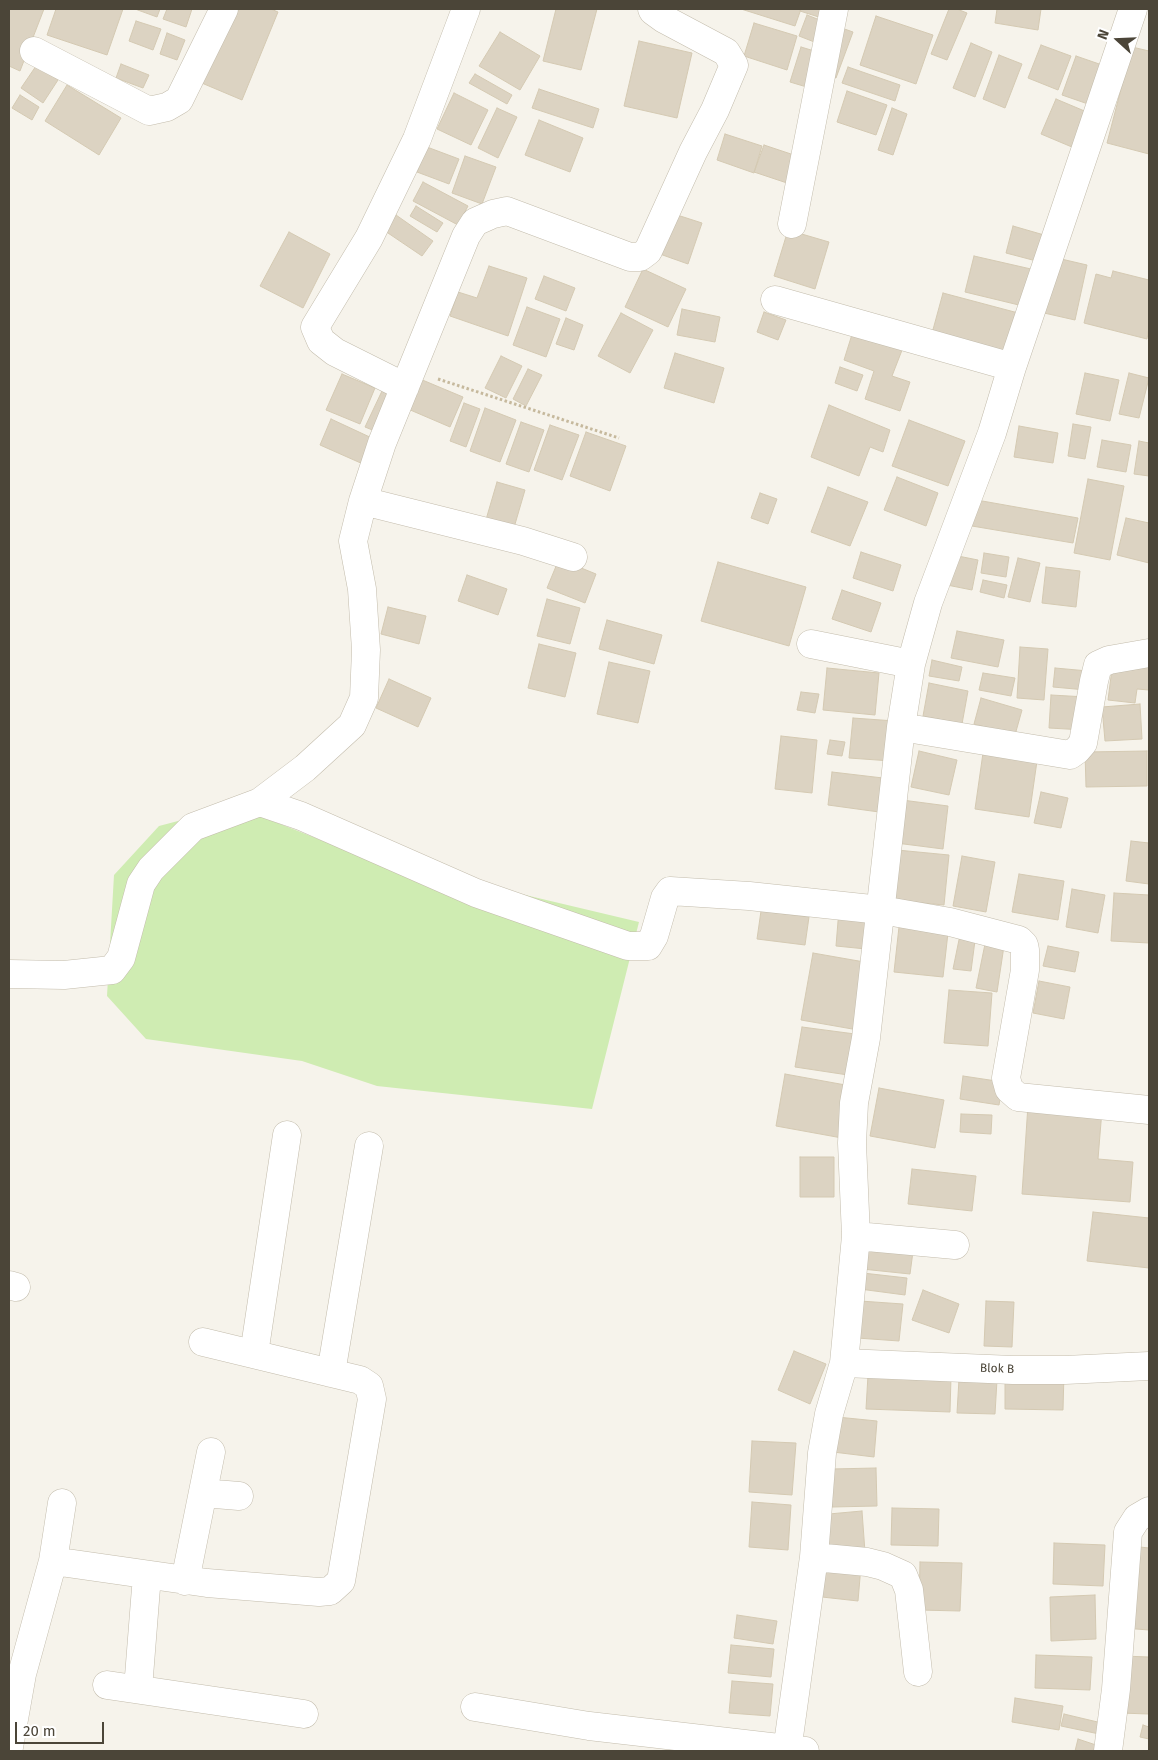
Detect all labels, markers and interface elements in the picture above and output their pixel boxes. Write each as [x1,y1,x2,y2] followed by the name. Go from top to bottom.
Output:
[1093,15,1143,65] north arrow
[1094,27,1113,42] text: N
[980,1361,1014,1377] street label: Blok B
[18,1712,106,1744] scale bar
[23,1722,56,1740] text: 20 m

